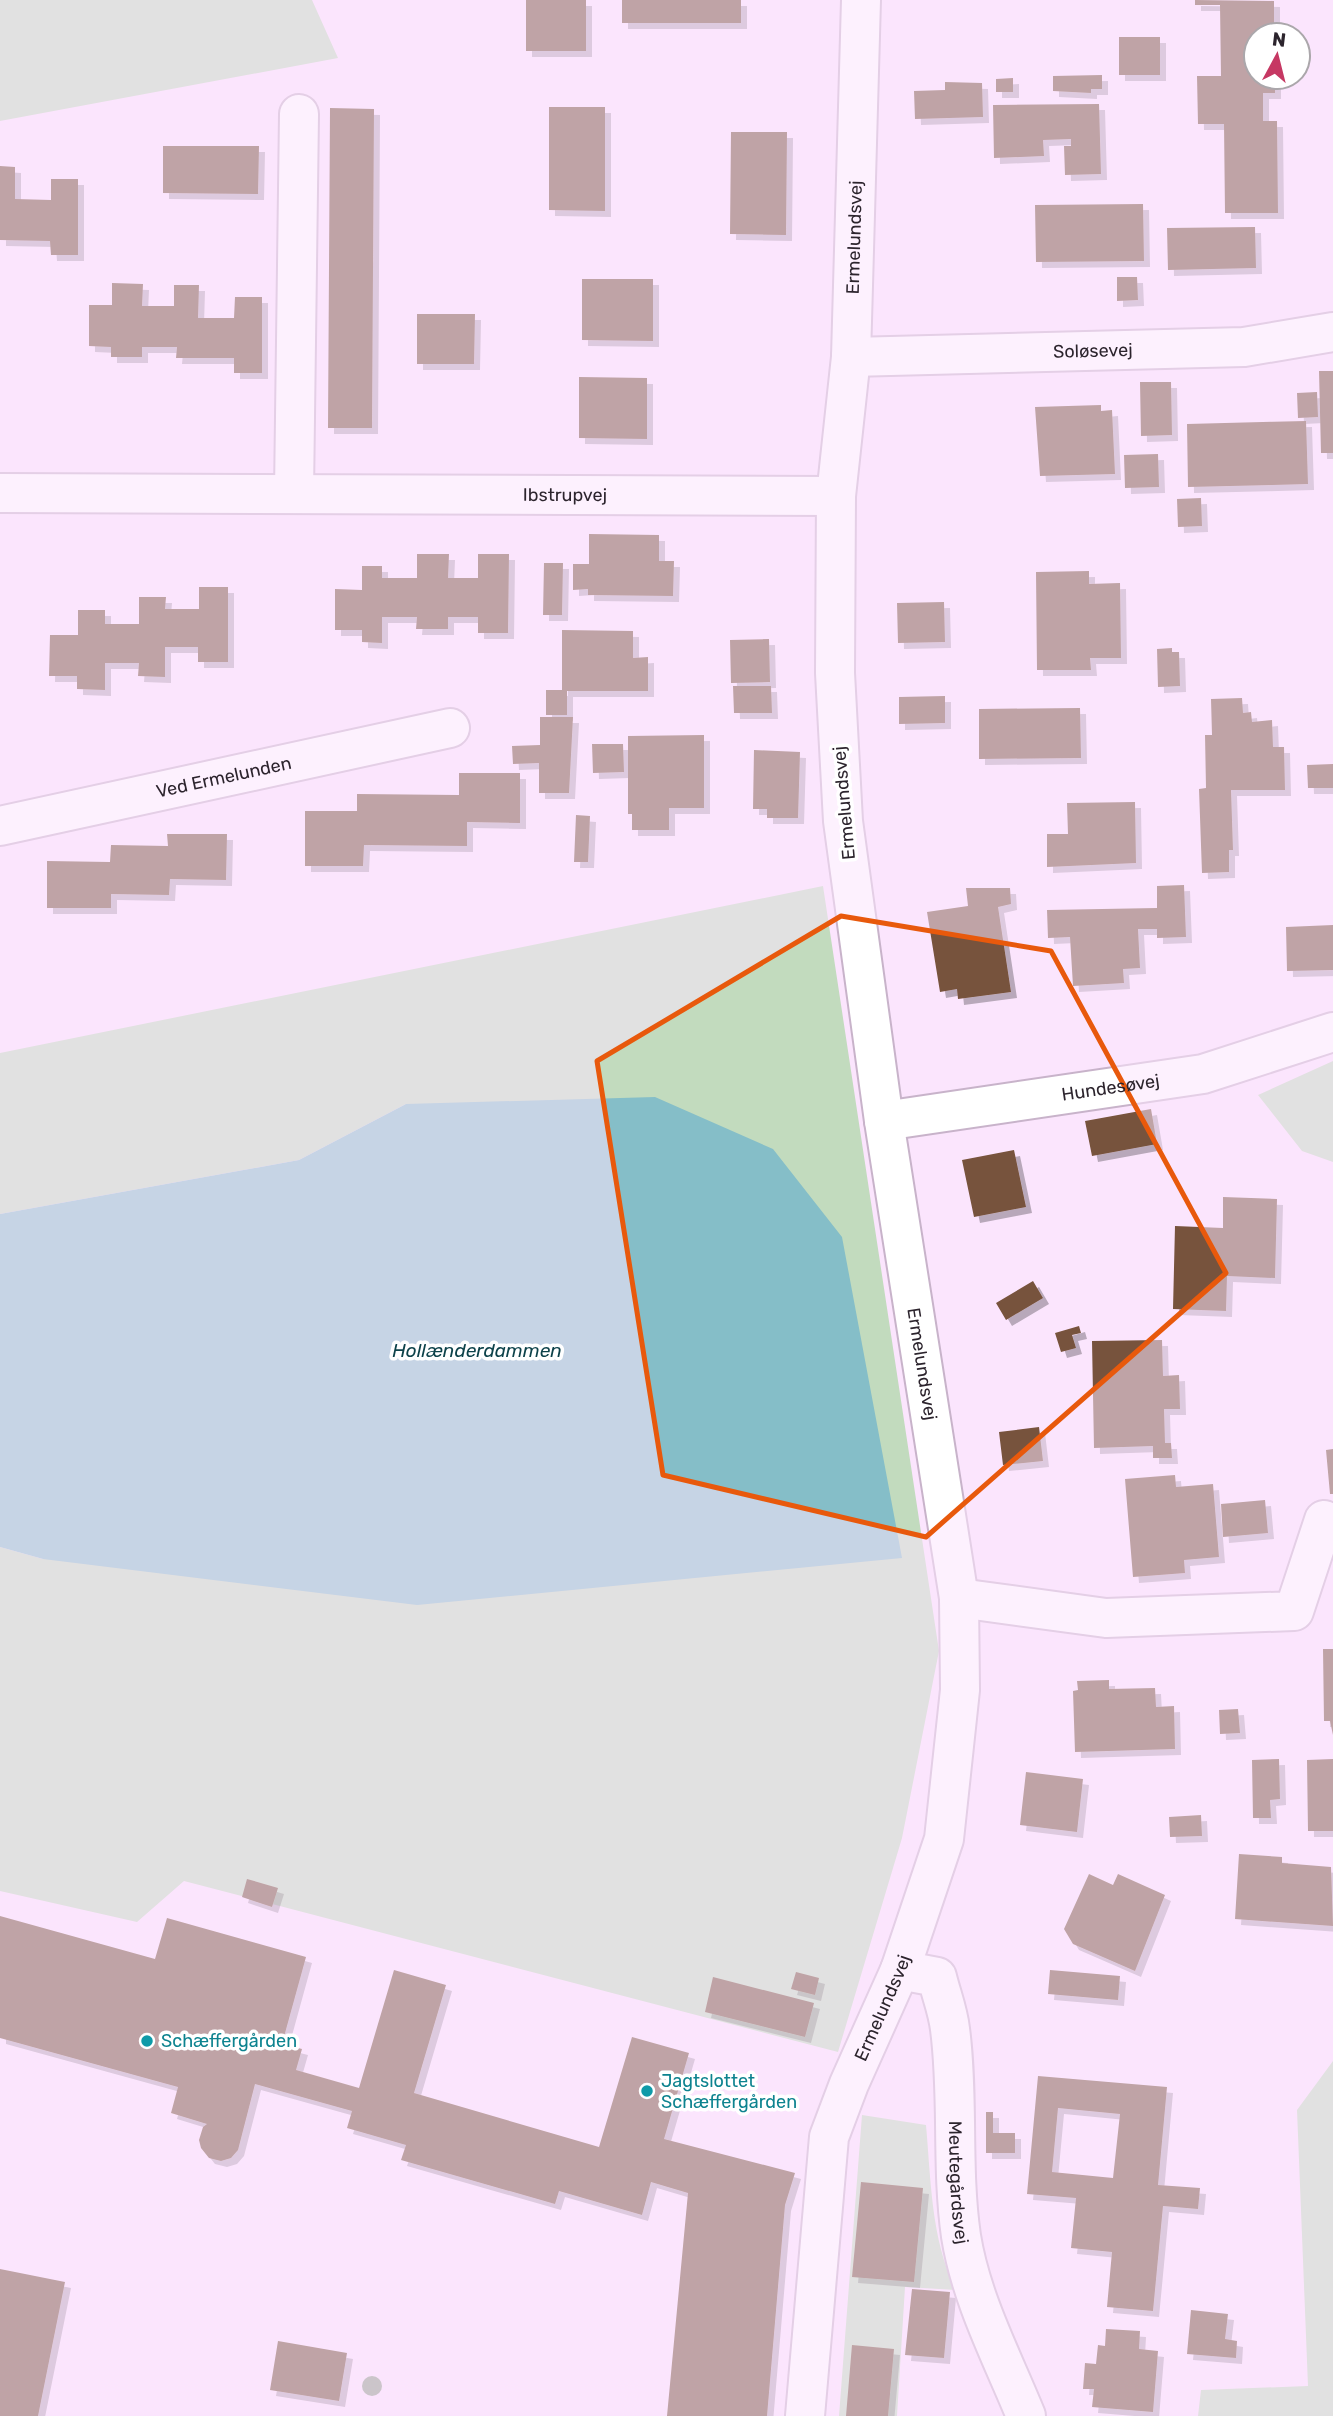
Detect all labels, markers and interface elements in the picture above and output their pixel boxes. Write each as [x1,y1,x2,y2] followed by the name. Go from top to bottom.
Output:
[1242,21,1312,91] north arrow
[1271,27,1287,52] text: N
[842,180,867,295] street label: Ermelundsvej
[1053,339,1133,363] street label: Soløsevej
[523,484,607,506] street label: Ibstrupvej
[828,745,860,861] street label: Ermelundsvej
[154,752,293,803] street label: Ved Ermelunden
[1060,1070,1161,1106] street label: Hundesøvej
[902,1306,942,1422] street label: Ermelundsvej
[392,1339,562,1362] water label: Hollænderdammen
[850,1952,915,2064] street label: Ermelundsvej
[161,2030,297,2052] place label: Schæffergården
[139,2033,155,2049] marker: Schæffergården
[661,2070,797,2113] place label: Jagtslottet Schæffergården
[639,2083,655,2099] marker: Jagtslottet Schæffergården
[944,2121,973,2246] street label: Meutegårdsvej

